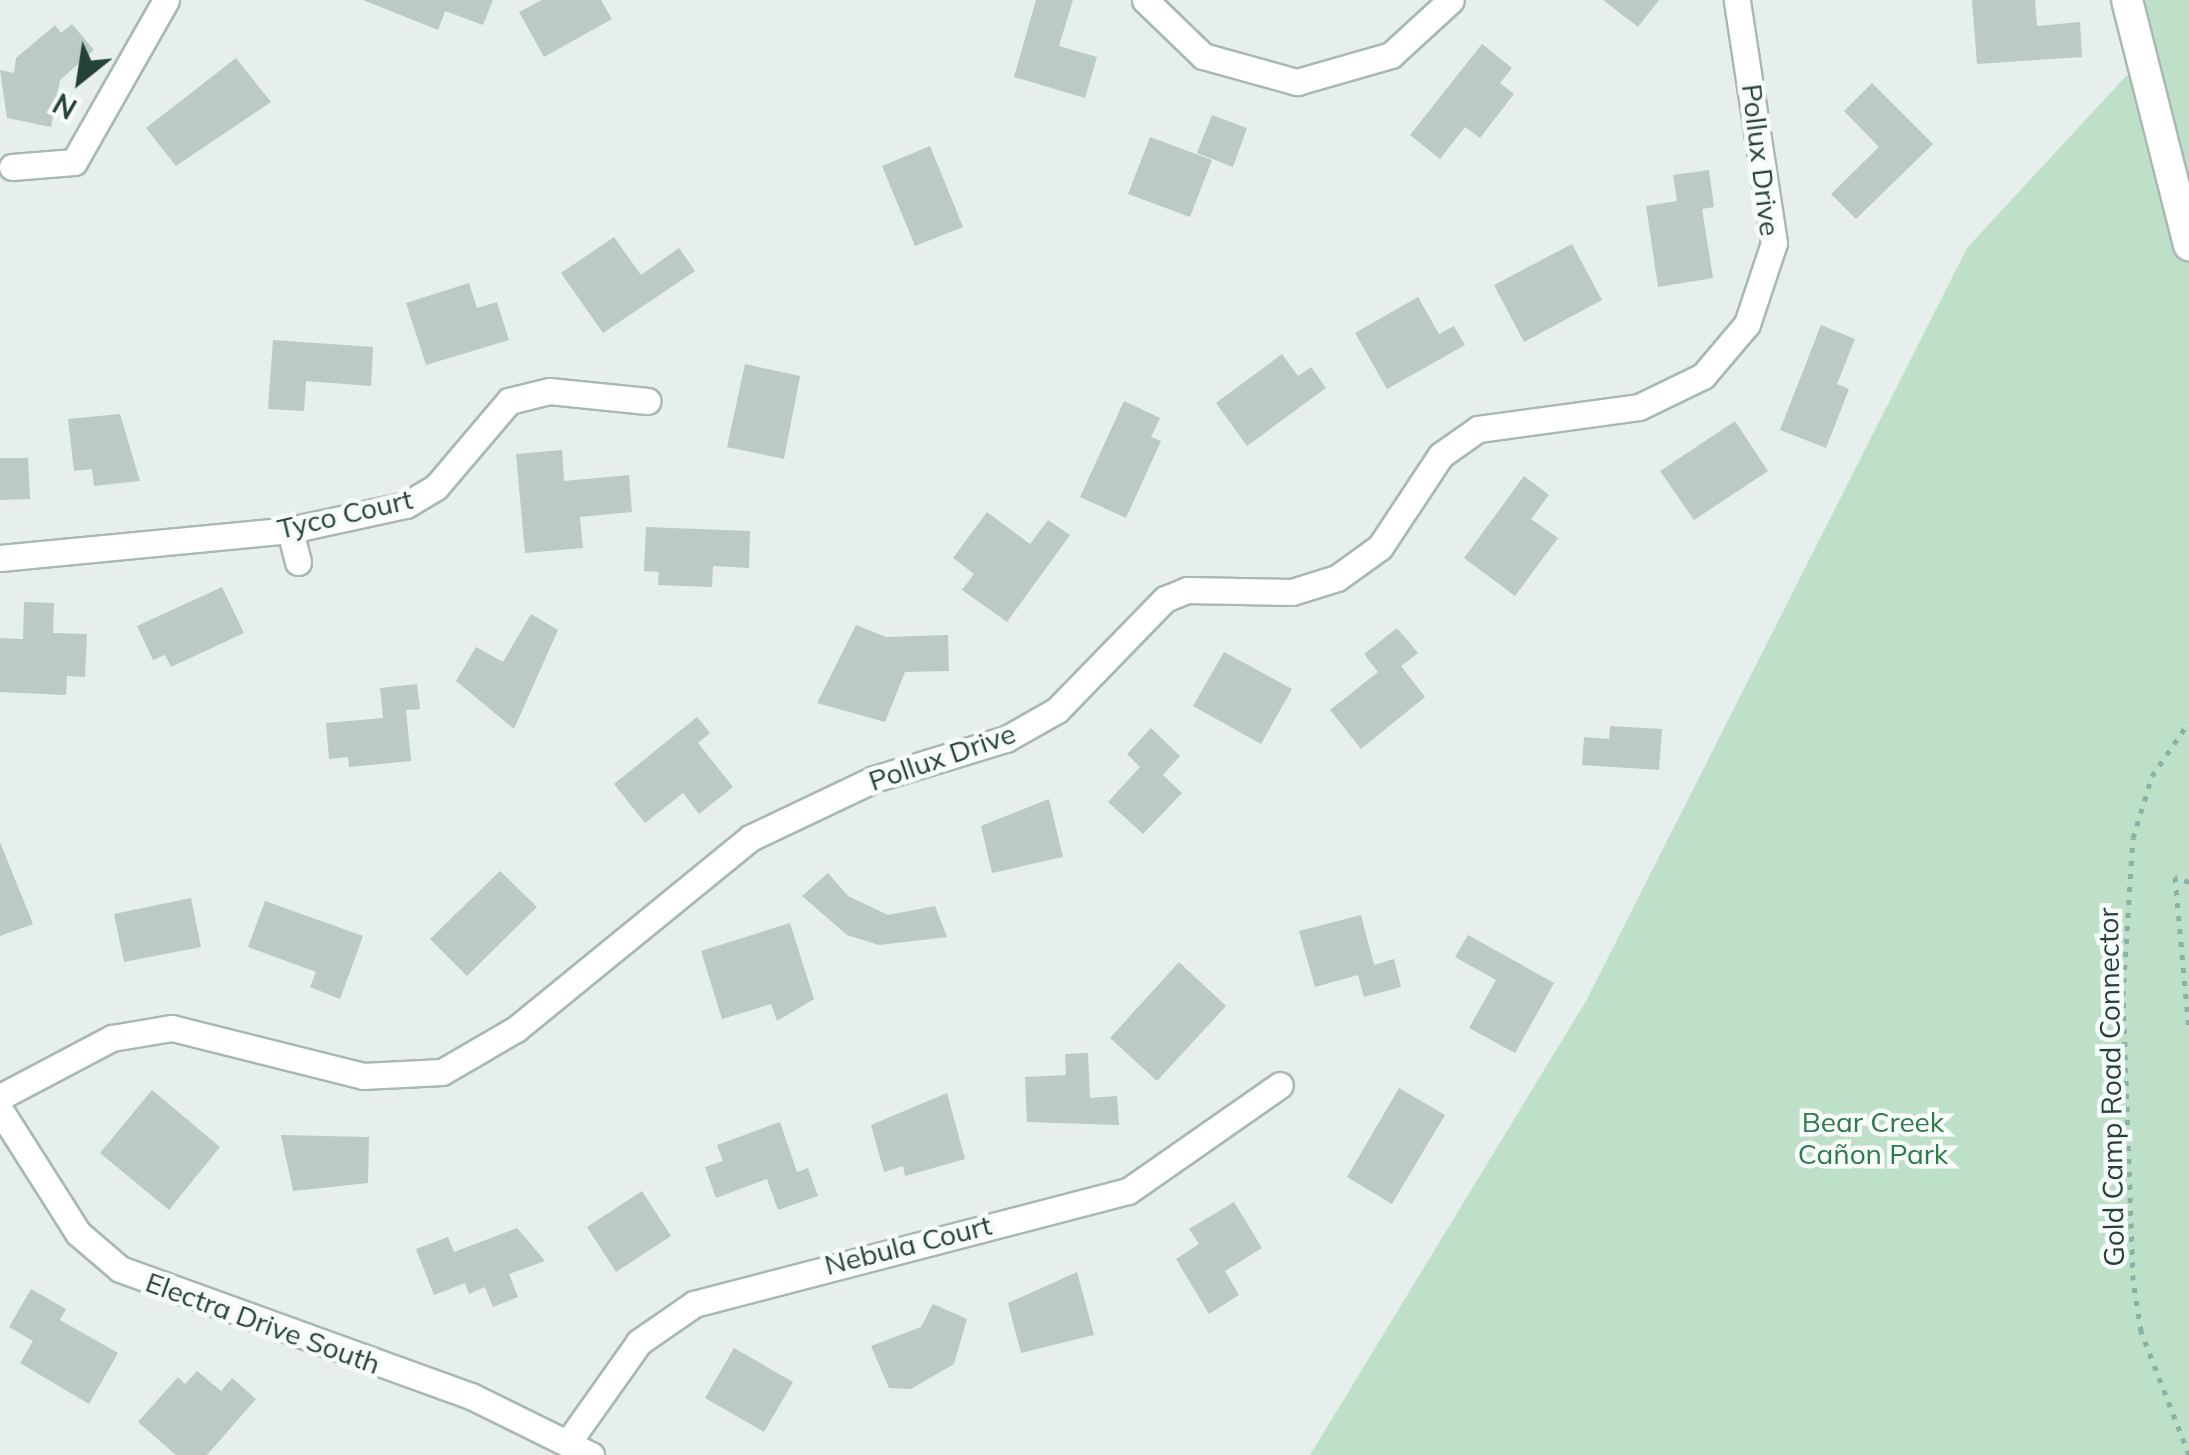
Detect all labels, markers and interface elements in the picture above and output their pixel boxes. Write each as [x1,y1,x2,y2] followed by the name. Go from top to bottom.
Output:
[30,30,130,130] north arrow
[1735,82,1787,238] street label: Pollux Drive
[47,86,83,127] text: N
[274,482,416,546] street label: Tyco Court
[864,716,1020,798] street label: Pollux Drive
[2091,907,2131,1267] street label: Gold Camp Road Connector
[1798,1105,1948,1171] park label: Bear Creek Cañon Park
[821,1208,995,1282] street label: Nebula Court
[141,1265,385,1381] street label: Electra Drive South

